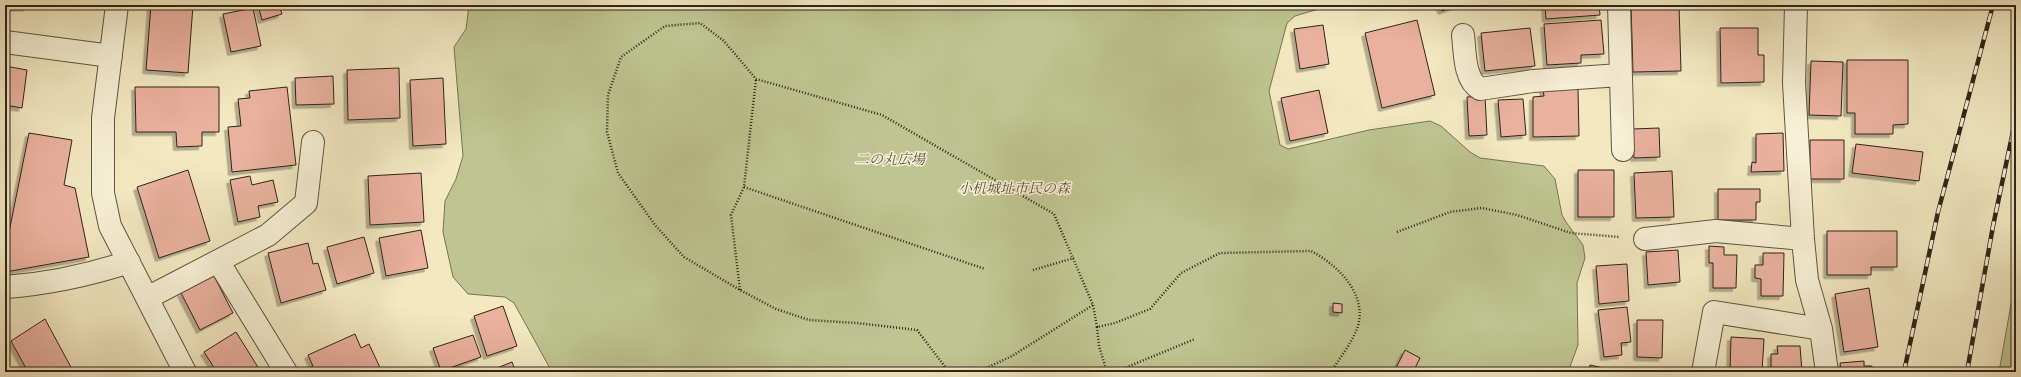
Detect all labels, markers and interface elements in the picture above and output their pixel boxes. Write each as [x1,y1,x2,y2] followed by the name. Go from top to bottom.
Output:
[855,150,927,168] park label: 二の丸広場
[958,179,1072,197] park label: 小机城址市民の森

